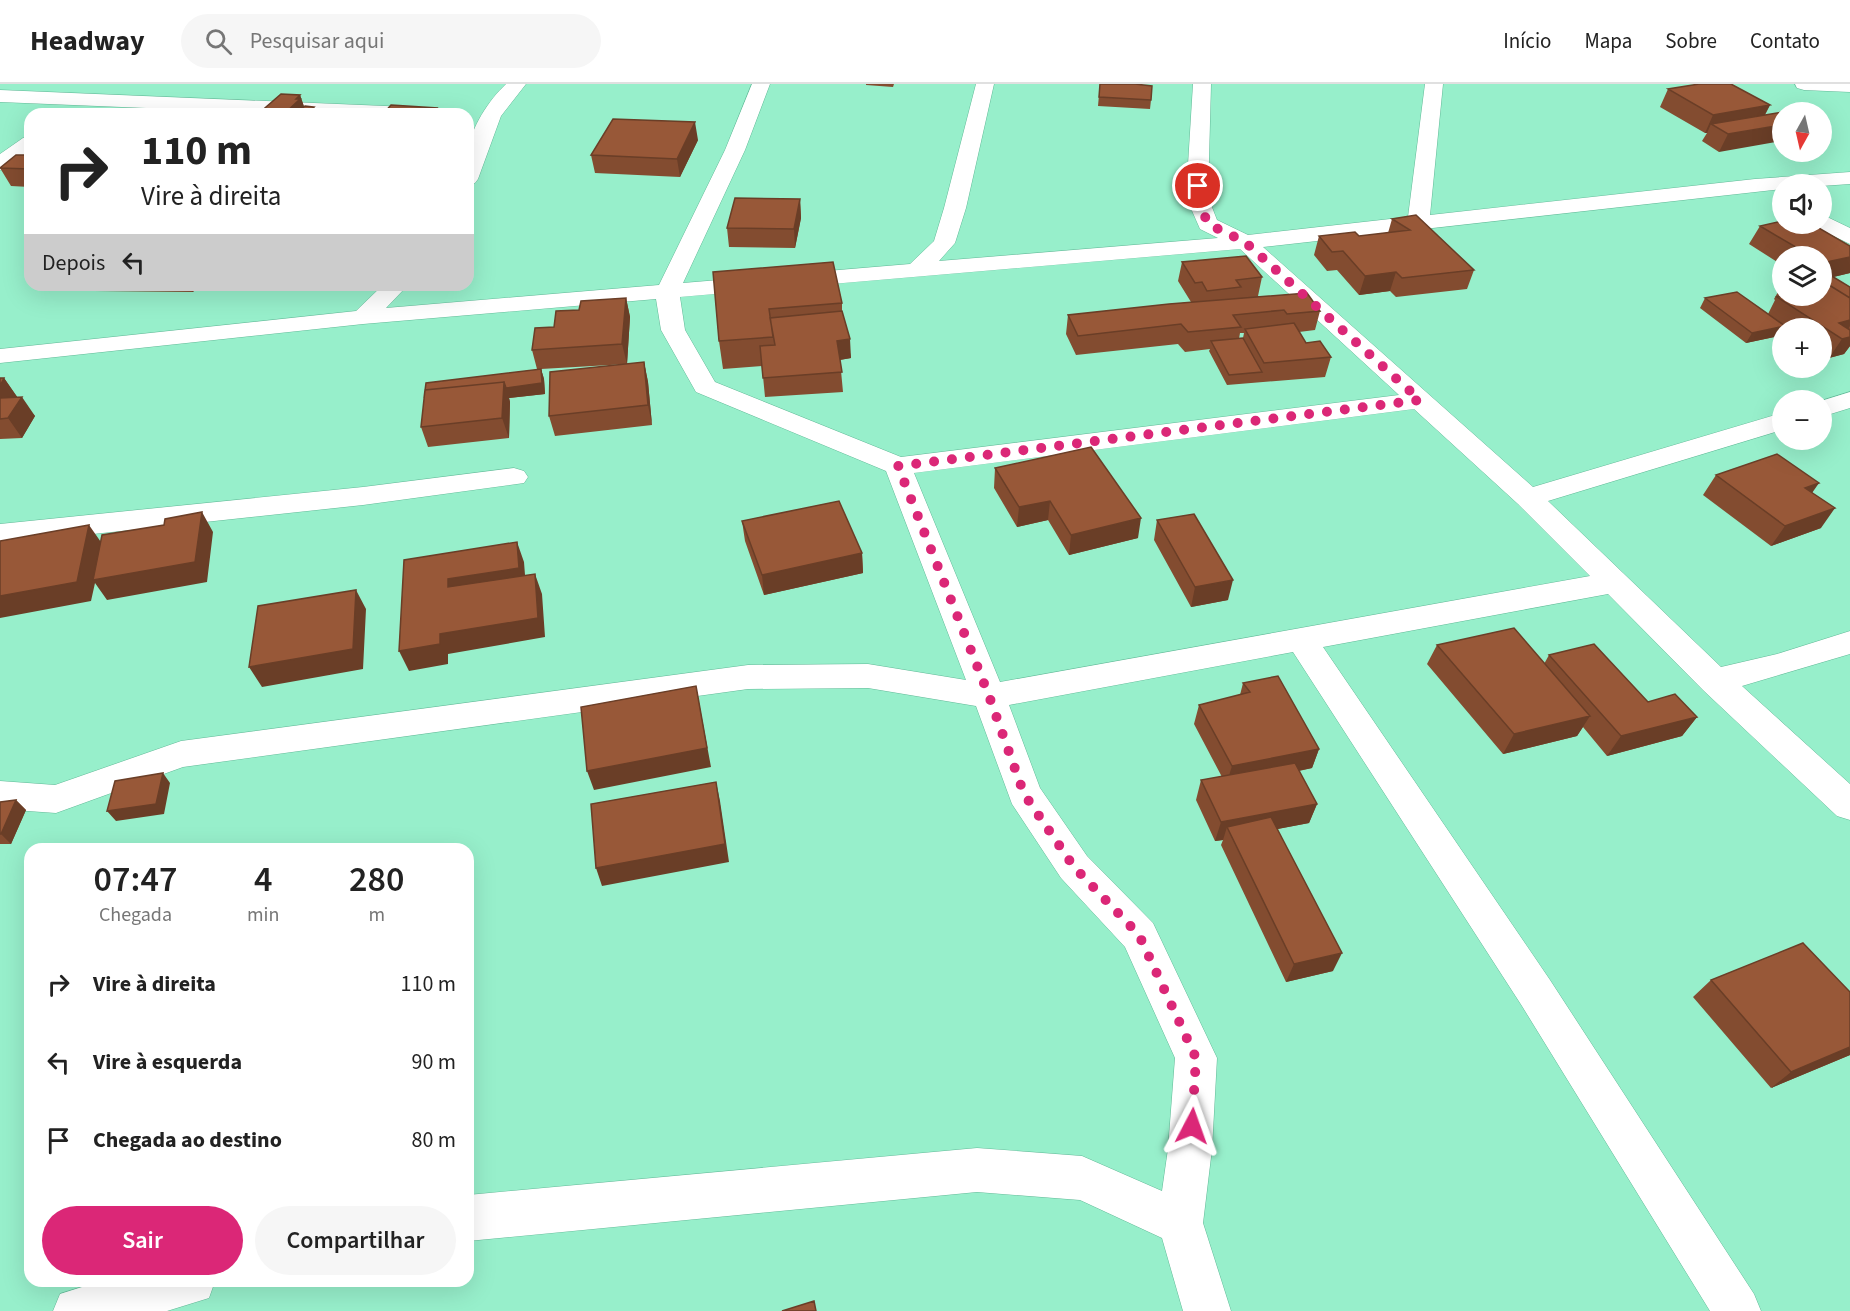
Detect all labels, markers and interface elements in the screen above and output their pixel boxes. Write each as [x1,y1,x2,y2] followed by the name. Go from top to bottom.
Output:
[181,14,601,68] search box
[30,21,145,61] text: Headway
[202,25,235,58] icon: search
[250,25,384,57] text: Pesquisar aqui
[1503,26,1551,56] text: Início
[1584,26,1632,56] text: Mapa
[1665,26,1717,56] text: Sobre
[1750,26,1820,56] text: Contato
[1772,102,1832,162] north arrow
[1772,102,1832,450] map controls
[141,121,252,181] text: 110 m
[42,132,120,210] icon: right
[1172,160,1223,211] pin
[1181,169,1214,202] icon: arrive
[1772,174,1832,234] button: sound
[141,177,281,216] text: Vire à direita
[117,246,150,279] icon: left
[1772,246,1832,306] button: layers
[42,247,105,279] text: Depois
[1772,318,1832,378] button: +
[1772,390,1832,450] button: −
[94,854,177,905] text: 07:47
[254,854,272,905] text: 4
[349,854,404,905] text: 280
[99,901,172,929] text: Chegada
[247,901,279,929] text: min
[368,901,385,929] text: m
[42,968,75,1001] icon: right
[93,968,216,1000] text: Vire à direita
[401,968,456,1000] text: 110 m
[42,1046,75,1079] icon: left
[93,1046,242,1078] text: Vire à esquerda
[411,1046,456,1078] text: 90 m
[1160,1094,1224,1158] position arrow
[42,1124,75,1157] icon: arrive
[93,1124,282,1156] text: Chegada ao destino
[411,1124,456,1156] text: 80 m
[42,1206,243,1275] button: Sair
[255,1206,456,1275] button: Compartilhar

